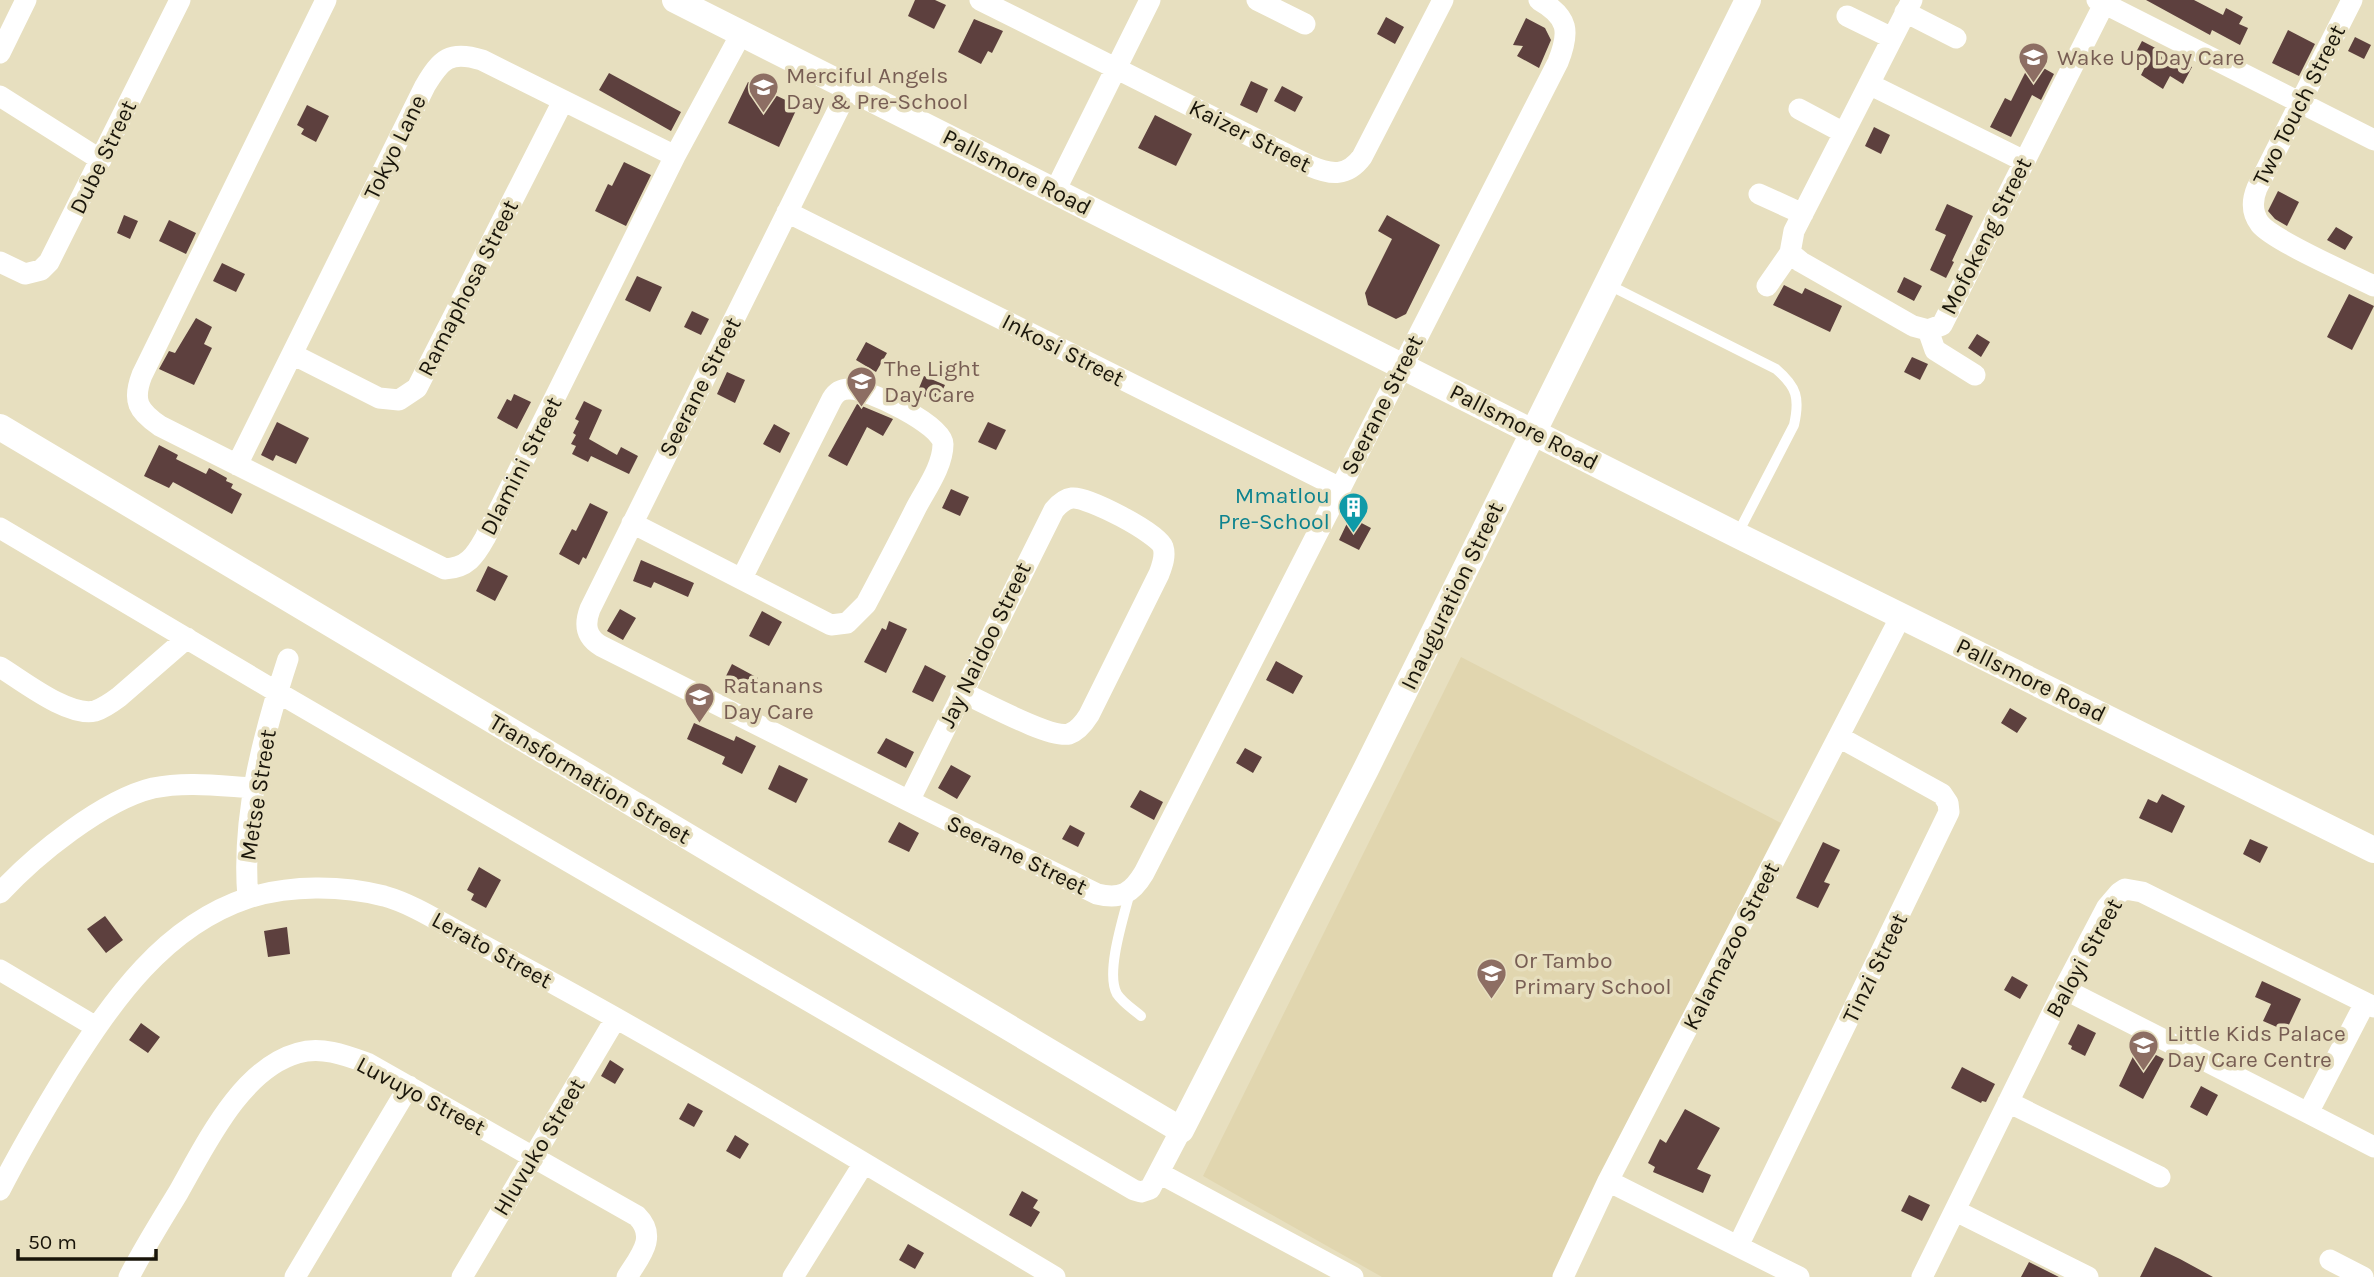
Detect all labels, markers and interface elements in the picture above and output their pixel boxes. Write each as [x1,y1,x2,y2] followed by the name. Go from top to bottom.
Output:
[2247,20,2351,190] street label: Two Touch Street
[2017,40,2051,84] school or university icon: Wake Up Day Care
[2057,44,2245,71] place label: Wake Up Day Care
[786,62,969,115] place label: Merciful Angels Day & Pre-School
[746,71,780,115] school or university icon: Merciful Angels Day & Pre-School
[358,90,432,204] street label: Tokyo Lane
[1185,94,1316,178] street label: Kaizer Street
[64,95,142,218] street label: Dube Street
[938,123,1096,221] street label: Pallsmore Road
[1935,153,2037,319] street label: Mofokeng Street
[412,195,524,381] street label: Ramaphosa Street
[997,308,1129,392] street label: Inkosi Street
[653,312,747,461] street label: Seerane Street
[1335,330,1429,479] street label: Seerane Street
[884,355,980,408] place label: The Light Day Care
[844,364,878,408] school or university icon: The Light Day Care
[1445,378,1603,476] street label: Pallsmore Road
[474,392,568,540] street label: Dlamini Street
[1218,482,1330,535] place label: Mmatlou Pre-School
[1336,491,1370,535] building icon: Mmatlou Pre-School
[1395,497,1509,694] street label: Inauguration Street
[933,558,1037,732] street label: Jay Naidoo Street
[1952,632,2110,728] street label: Pallsmore Road
[723,672,824,725] place label: Ratanans Day Care
[683,681,717,725] school or university icon: Ratanans Day Care
[485,708,696,850] street label: Transformation Street
[234,727,282,863] street label: Metse Street
[942,809,1092,901] street label: Seerane Street
[1677,857,1785,1034] street label: Kalamazoo Street
[2040,893,2128,1022] street label: Baloyi Street
[427,906,557,994] street label: Lerato Street
[1837,908,1913,1027] street label: Tinzi Street
[1514,947,1672,1000] place label: Or Tambo Primary School
[1474,956,1508,1000] school or university icon: Or Tambo Primary School
[2167,1020,2346,1073] place label: Little Kids Palace Day Care Centre
[2127,1029,2161,1073] school or university icon: Little Kids Palace Day Care Centre
[352,1051,490,1141] street label: Luvuyo Street
[487,1073,591,1221] street label: Hluvuko Street
[18,1218,156,1262] scale bar
[28,1230,77,1254] text: 50 m

